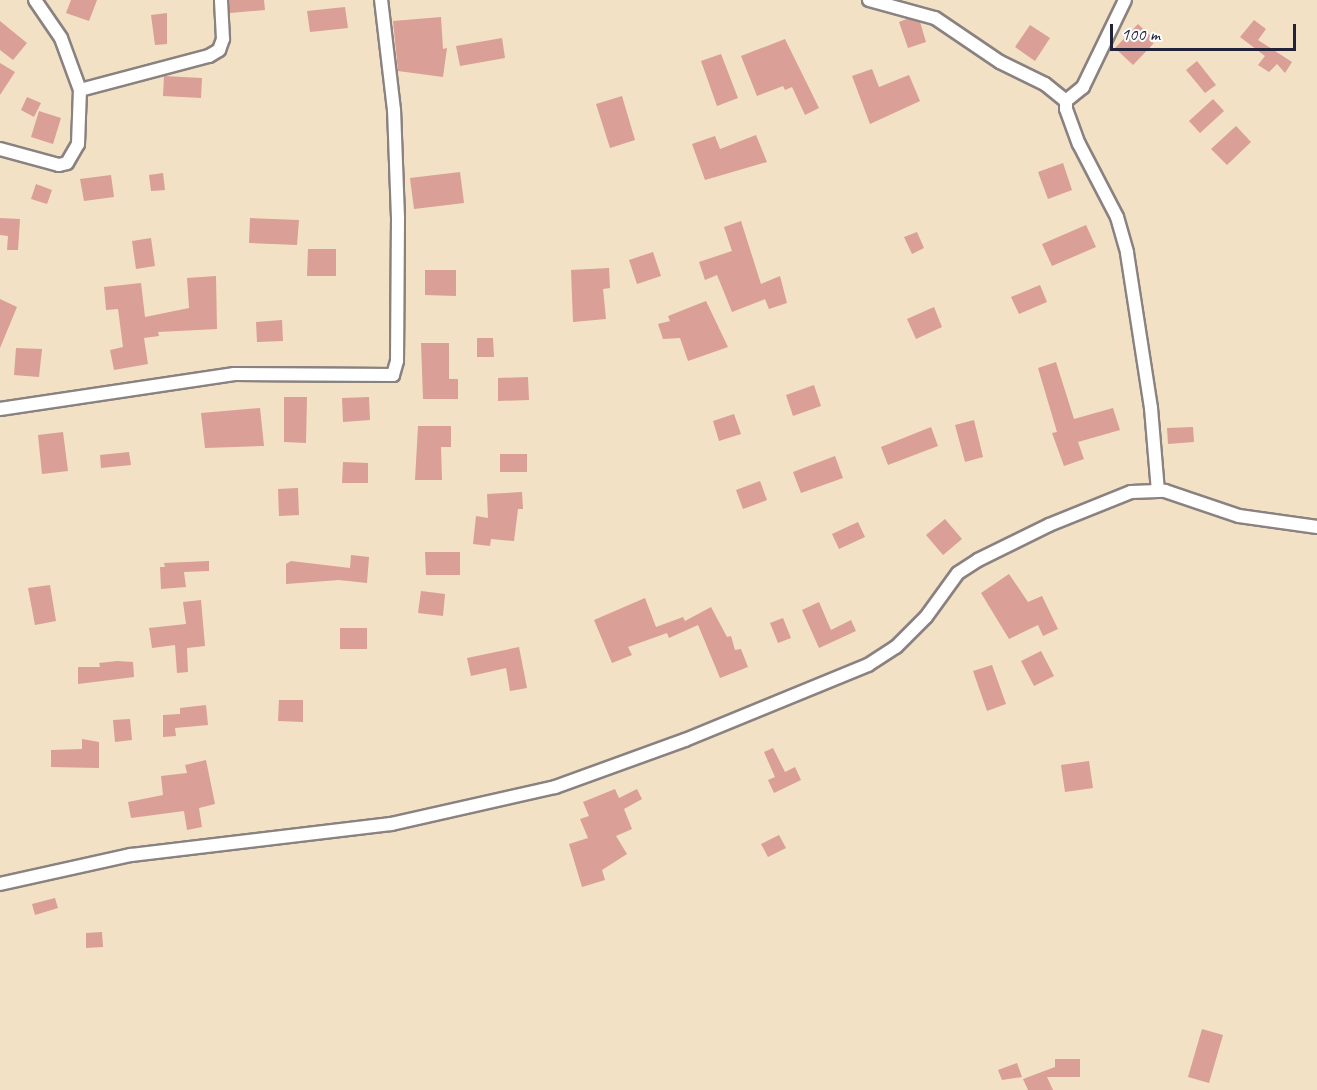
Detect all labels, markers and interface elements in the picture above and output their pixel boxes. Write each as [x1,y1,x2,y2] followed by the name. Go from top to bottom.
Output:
[1113,12,1299,50] scale bar
[1121,23,1160,45] text: 100 m

